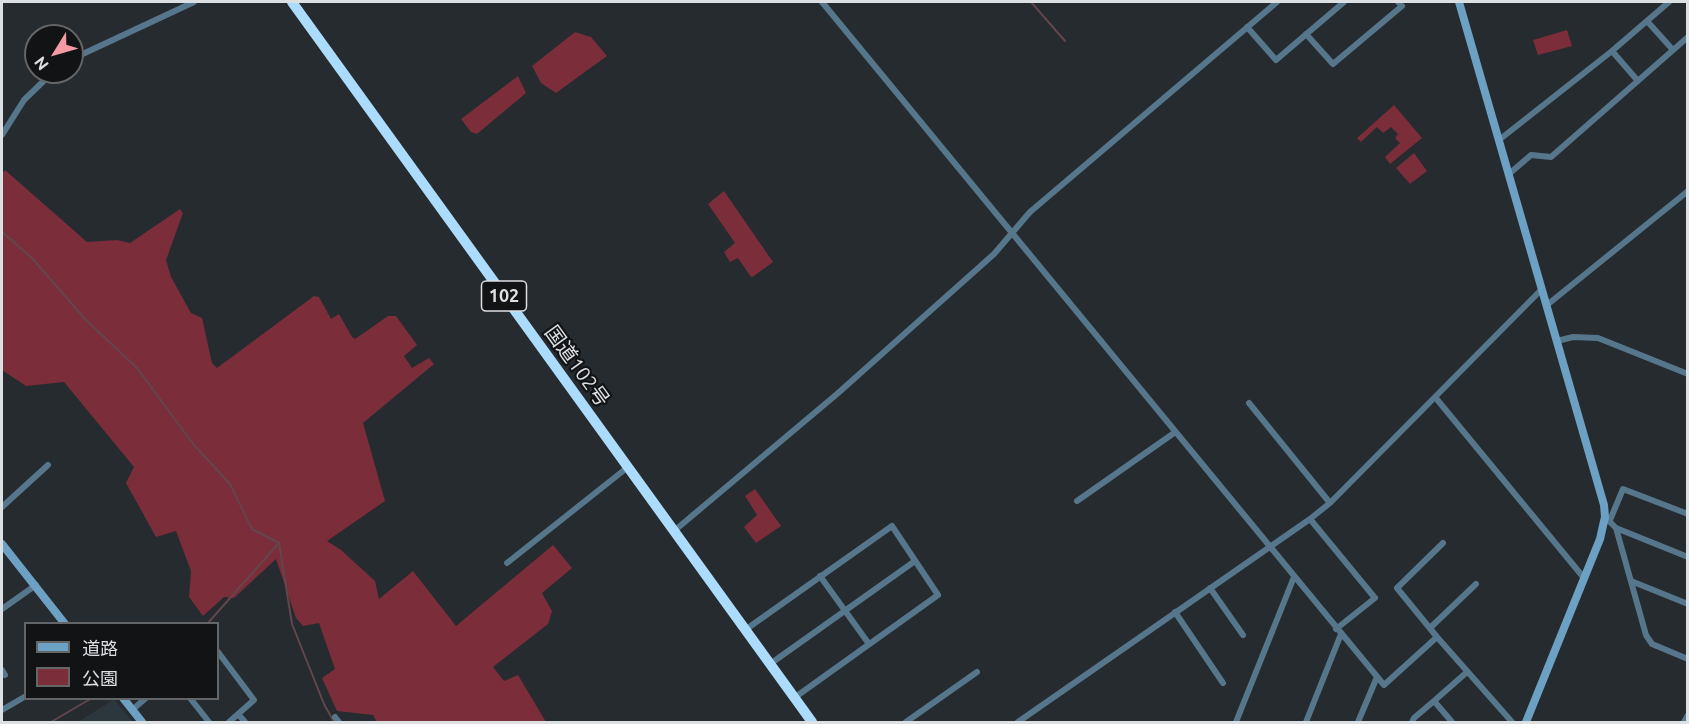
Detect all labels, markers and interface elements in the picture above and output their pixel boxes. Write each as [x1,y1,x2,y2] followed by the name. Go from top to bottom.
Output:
[24,24,84,84] north arrow
[30,53,52,74] text: N
[482,281,526,311] road number: 102
[540,321,614,411] street label: 国道102号
[24,622,219,700] legend
[82,638,118,658] text: 道路
[82,668,118,688] text: 公園

